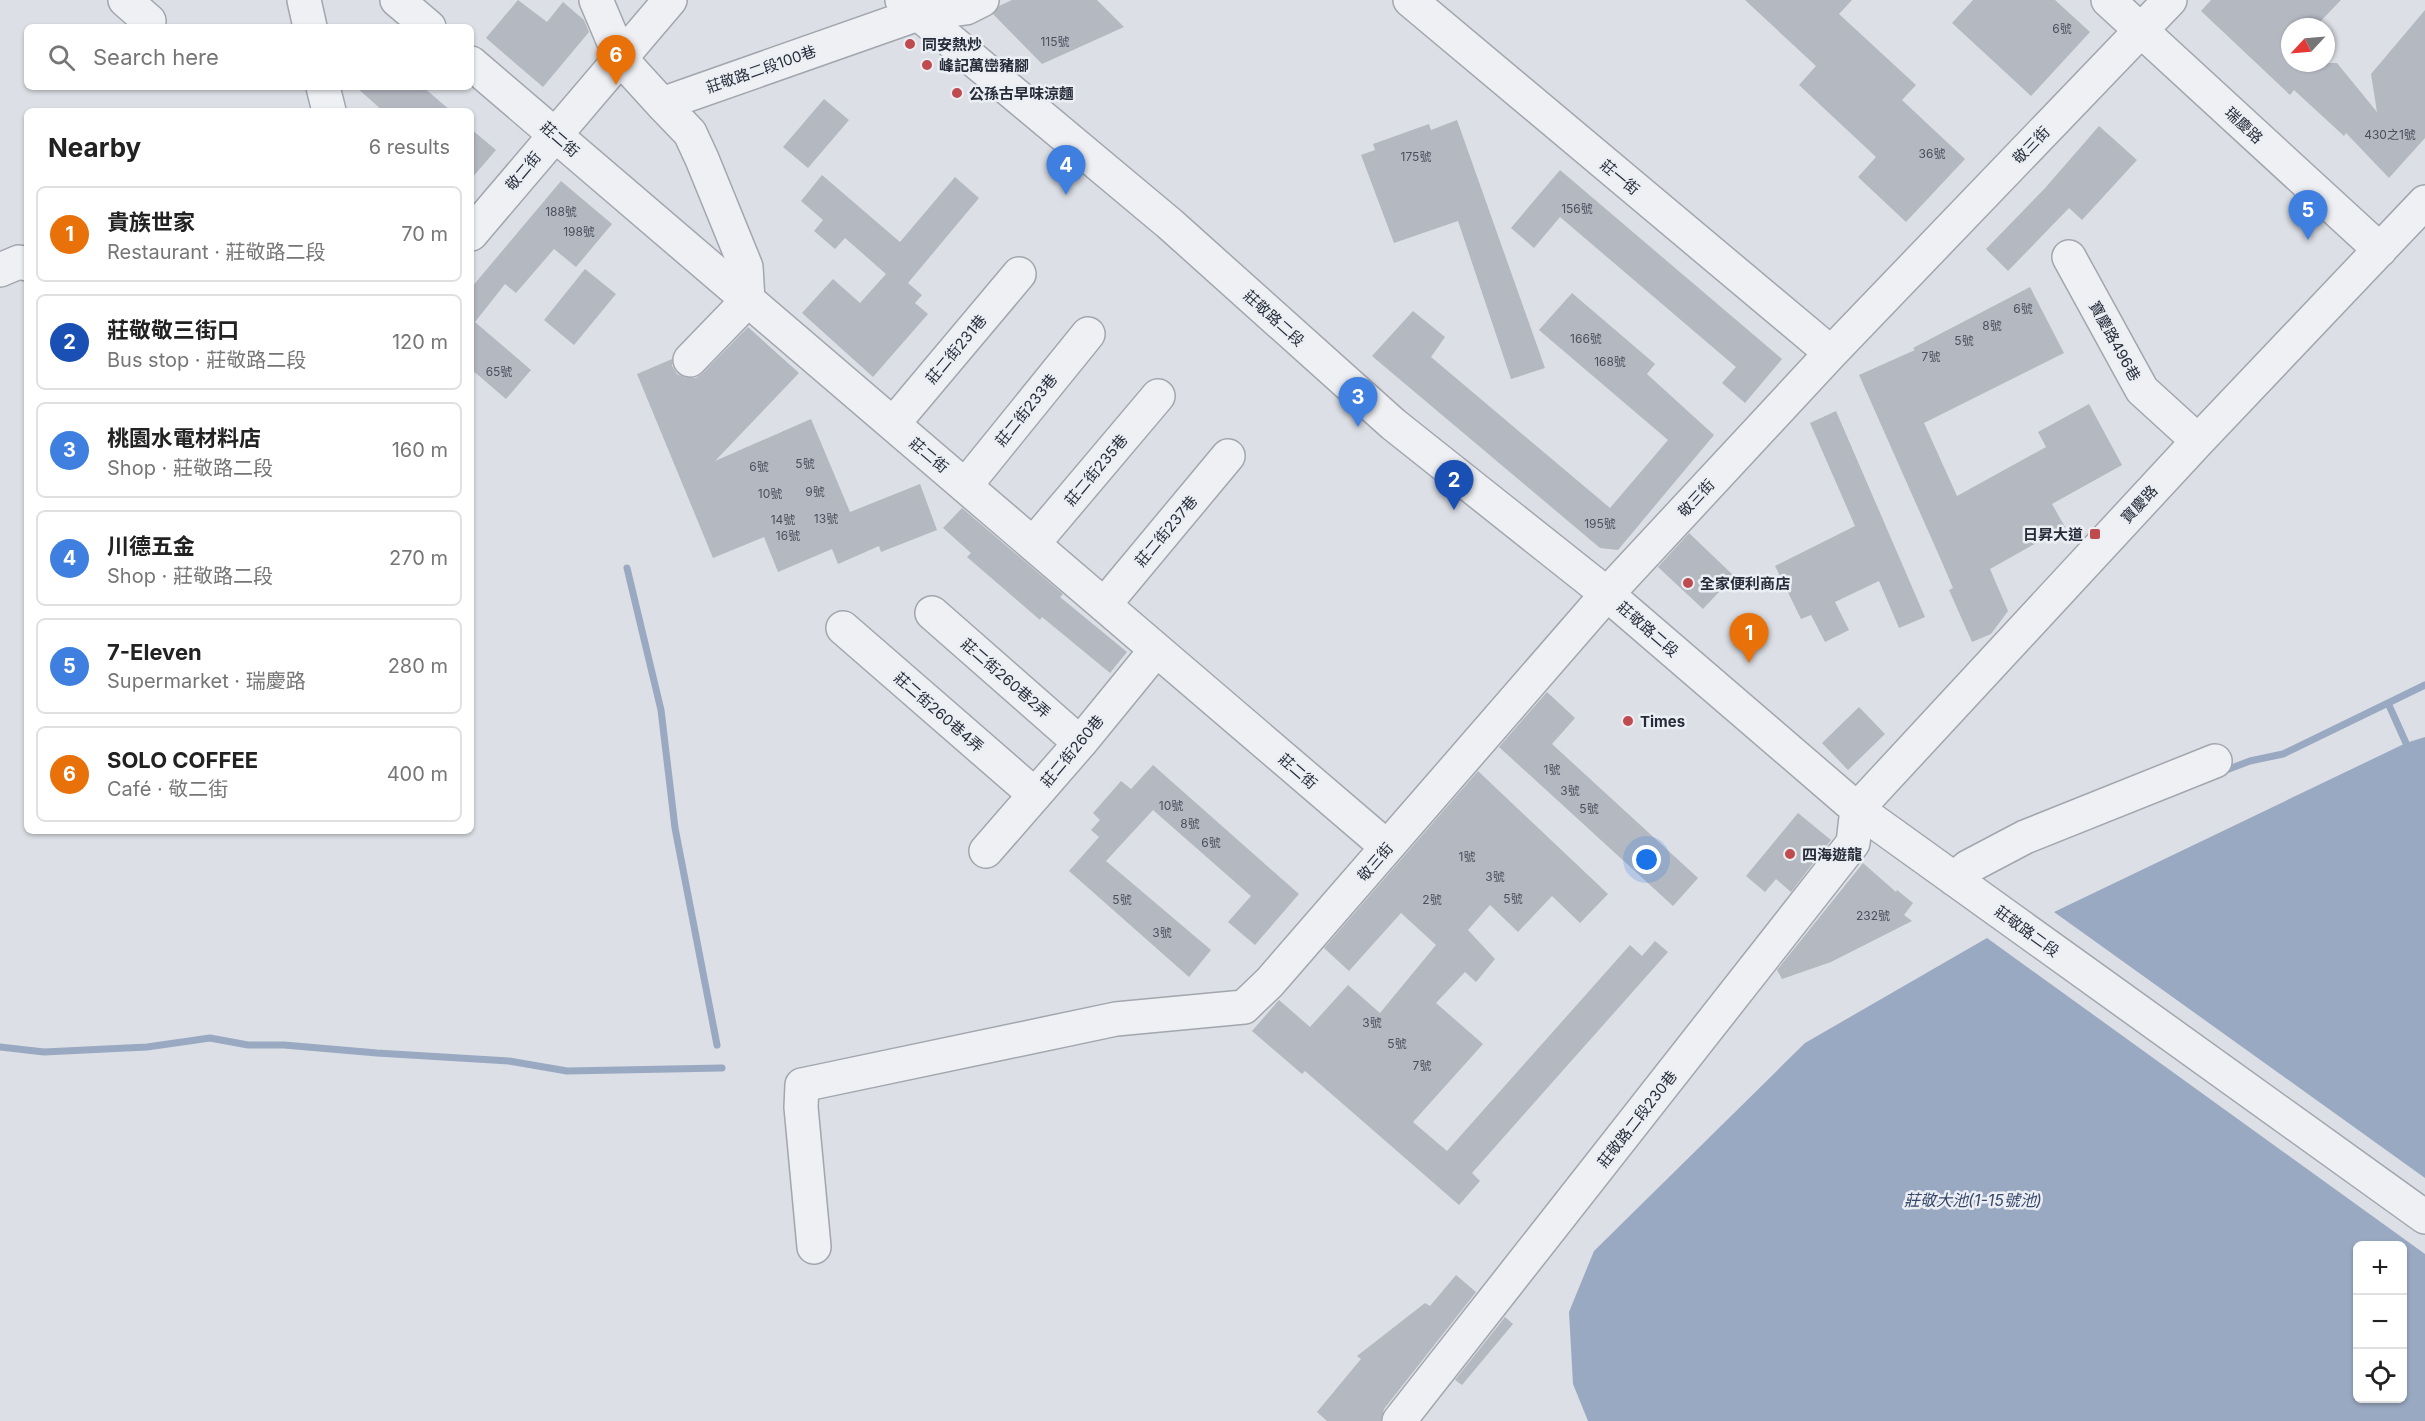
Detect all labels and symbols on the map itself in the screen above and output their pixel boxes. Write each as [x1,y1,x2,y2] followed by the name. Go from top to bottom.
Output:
[2281,18,2335,72] north arrow
[2052,21,2072,36] house number: 6號
[1040,34,1070,49] house number: 115號
[922,35,982,54] place label: 同安熱炒
[596,36,636,85] pin: 6
[903,37,917,51] marker: 同安熱炒
[704,41,818,97] street label: 莊敬路二段100巷
[939,56,1029,75] place label: 峰記萬巒豬腳
[920,58,934,72] marker: 峰記萬巒豬腳
[969,84,1074,103] place label: 公孫古早味涼麵
[950,86,964,100] marker: 公孫古早味涼麵
[2221,103,2267,147] street label: 瑞慶路
[537,117,583,161] street label: 莊二街
[2009,122,2053,168] street label: 敬三街
[2364,127,2416,142] house number: 430之1號
[1046,146,1086,195] pin: 4
[1919,146,1945,161] house number: 36號
[501,148,545,194] street label: 敬二街
[1401,149,1431,164] house number: 175號
[1597,155,1643,199] street label: 莊一街
[2288,190,2328,240] pin: 5
[1561,201,1593,216] house number: 156號
[545,204,577,219] house number: 188號
[563,224,595,239] house number: 198號
[1240,286,1308,350] street label: 莊敬路二段
[2085,298,2145,384] street label: 寶慶路496巷
[2013,301,2033,316] house number: 6號
[922,311,990,387] street label: 莊二街231巷
[1982,318,2002,333] house number: 8號
[1570,331,1602,346] house number: 166號
[1954,333,1974,348] house number: 5號
[1922,349,1940,364] house number: 7號
[1594,354,1626,369] house number: 168號
[486,364,512,379] house number: 65號
[991,370,1061,450] street label: 莊二街233巷
[1338,378,1378,427] pin: 3
[1061,430,1131,510] street label: 莊二街235巷
[906,433,952,477] street label: 莊二街
[795,456,815,471] house number: 5號
[749,459,769,474] house number: 6號
[1434,460,1474,510] pin: 2
[1674,475,1718,521] street label: 敬三街
[2117,481,2161,527] street label: 寶慶路
[805,484,825,499] house number: 9號
[758,486,782,501] house number: 10號
[1131,492,1201,570] street label: 莊二街237巷
[814,511,838,526] house number: 13號
[771,512,795,527] house number: 14號
[1584,516,1616,531] house number: 195號
[2023,525,2083,544] place label: 日昇大道
[2088,527,2102,541] marker: 日昇大道
[776,528,800,543] house number: 16號
[1700,574,1790,593] place label: 全家便利商店
[1681,576,1695,590] marker: 全家便利商店
[1613,597,1683,661] street label: 莊敬路二段
[1730,614,1768,663] pin: 1
[957,634,1055,722] street label: 莊二街260巷2弄
[890,668,988,756] street label: 莊二街260巷4弄
[1036,711,1108,791] street label: 莊二街260巷
[1640,712,1685,731] place label: Times
[1621,714,1635,728] marker: Times
[1275,749,1321,793] street label: 莊二街
[1544,762,1560,777] house number: 1號
[1560,783,1580,798] house number: 3號
[1159,798,1183,813] house number: 10號
[1579,801,1599,816] house number: 5號
[1180,816,1200,831] house number: 8號
[1201,835,1221,850] house number: 6號
[1353,839,1397,885] street label: 敬三街
[1632,845,1661,874] your location
[1802,845,1862,864] place label: 四海遊龍
[1783,847,1797,861] marker: 四海遊龍
[1459,849,1475,864] house number: 1號
[1485,869,1505,884] house number: 3號
[1503,891,1523,906] house number: 5號
[1112,892,1132,907] house number: 5號
[1422,892,1442,907] house number: 2號
[1991,901,2063,961] street label: 莊敬路二段
[1856,908,1890,923] house number: 232號
[1152,925,1172,940] house number: 3號
[1362,1015,1382,1030] house number: 3號
[1387,1036,1407,1051] house number: 5號
[1413,1058,1431,1073] house number: 7號
[1593,1067,1681,1171] street label: 莊敬路二段230巷
[1904,1190,2042,1210] water label: 莊敬大池(1-15號池)

